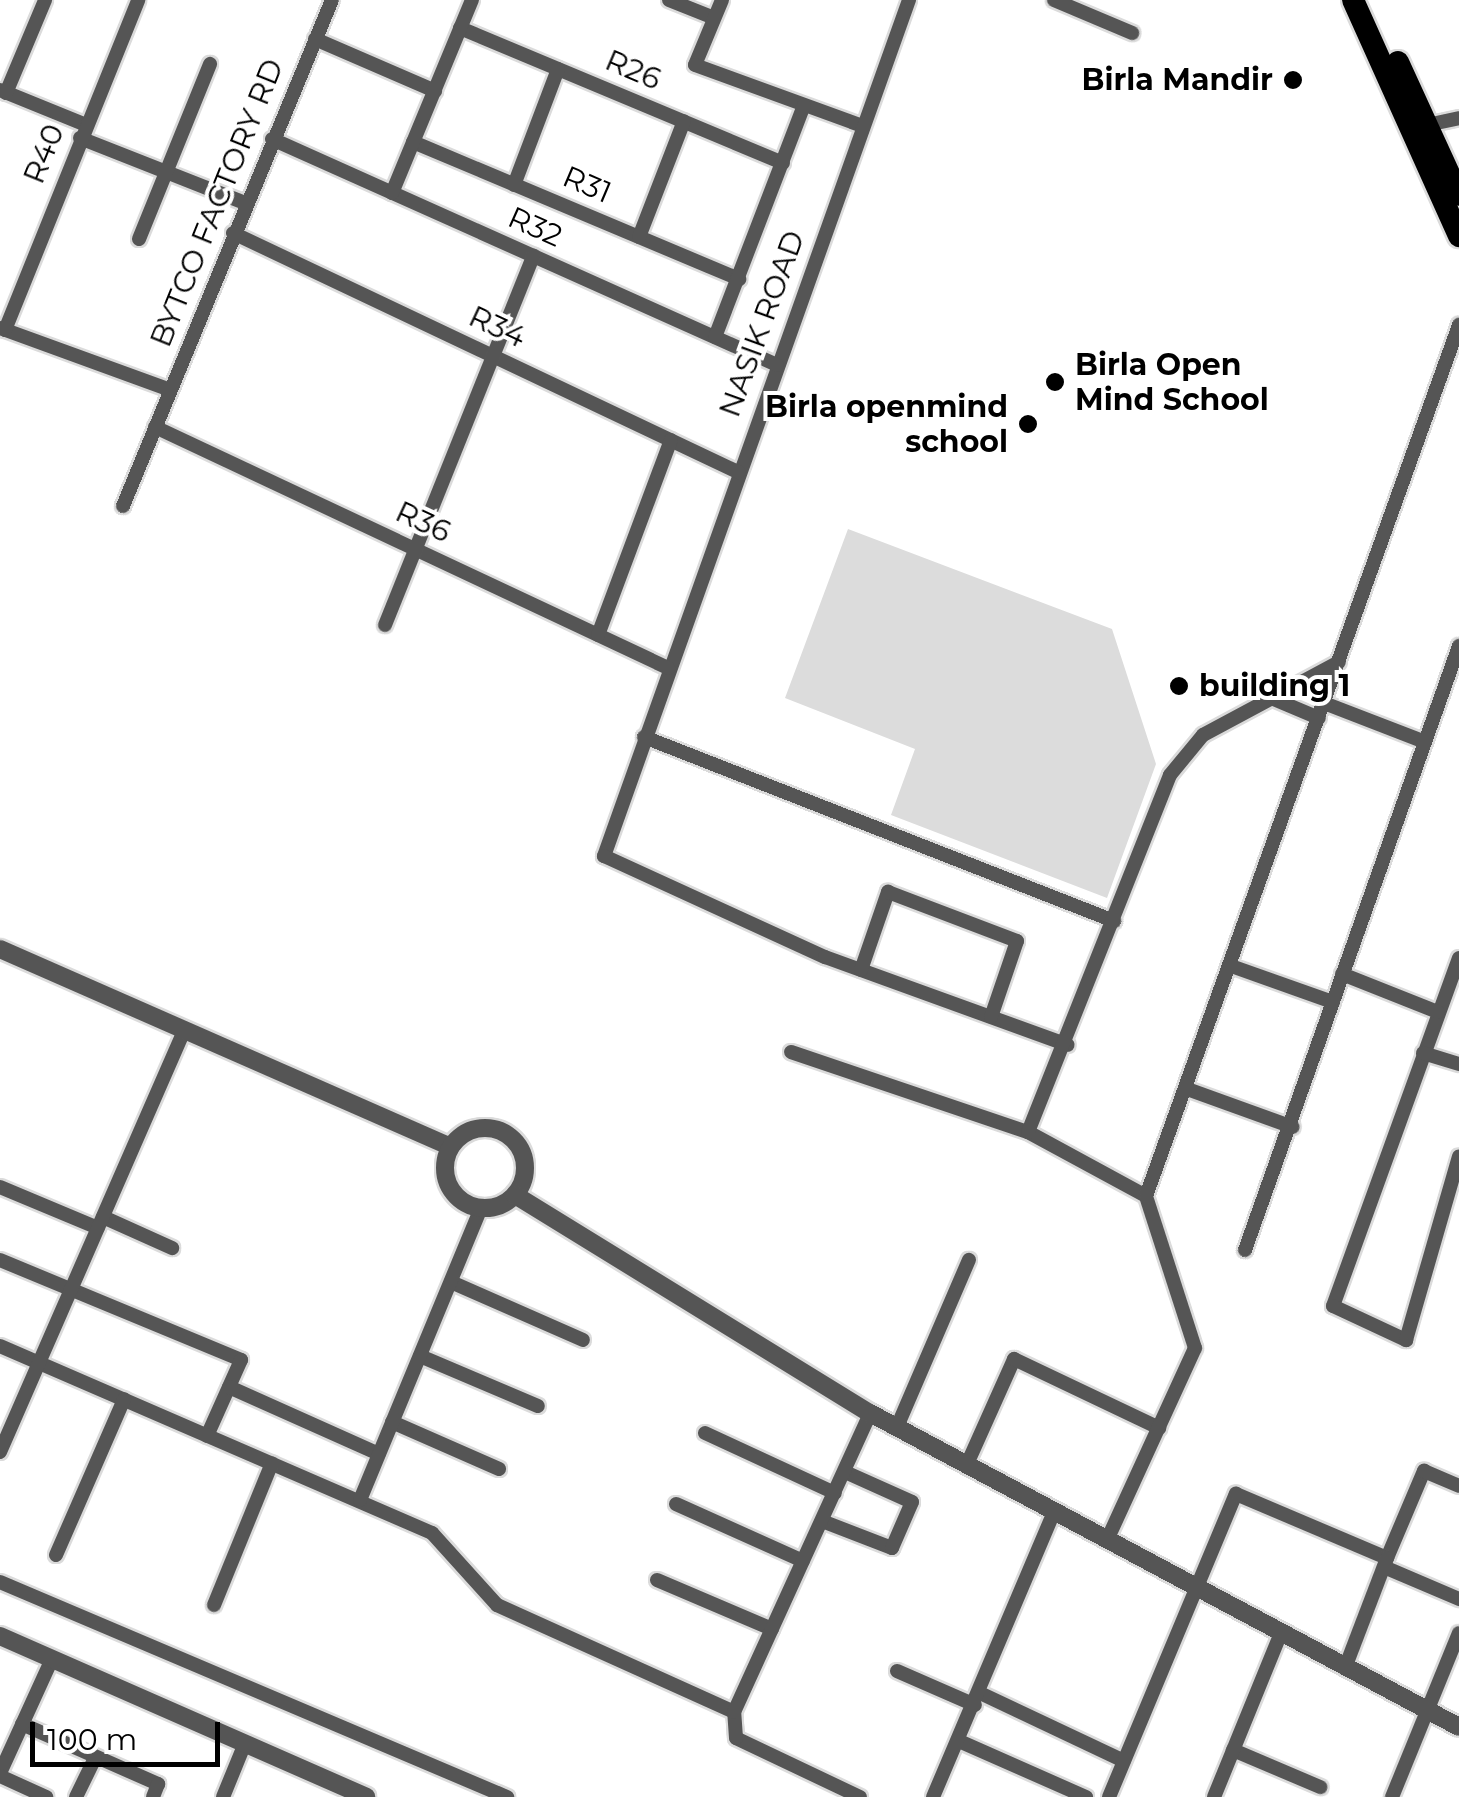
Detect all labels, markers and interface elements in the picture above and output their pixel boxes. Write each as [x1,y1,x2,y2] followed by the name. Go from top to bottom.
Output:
[600,42,666,98] street label: R26
[143,54,291,352] street label: BYTCO FACTORY RD
[1081,62,1273,98] place label: Birla Mandir
[1282,69,1304,91] marker: Birla Mandir
[16,119,72,189] street label: R40
[557,159,617,211] street label: R31
[502,199,568,255] street label: R32
[712,226,812,422] street label: NASIK ROAD
[463,298,531,356] street label: R34
[1075,347,1269,418] place label: Birla Open Mind School
[1044,371,1066,393] marker: Birla Open Mind School
[765,389,1008,460] place label: Birla openmind school
[1017,413,1039,435] marker: Birla openmind school
[390,494,456,550] street label: R36
[1199,668,1350,704] place label: building 1
[1168,675,1190,697] marker: building 1
[35,1702,225,1764] scale bar
[47,1721,137,1758] text: 100 m

